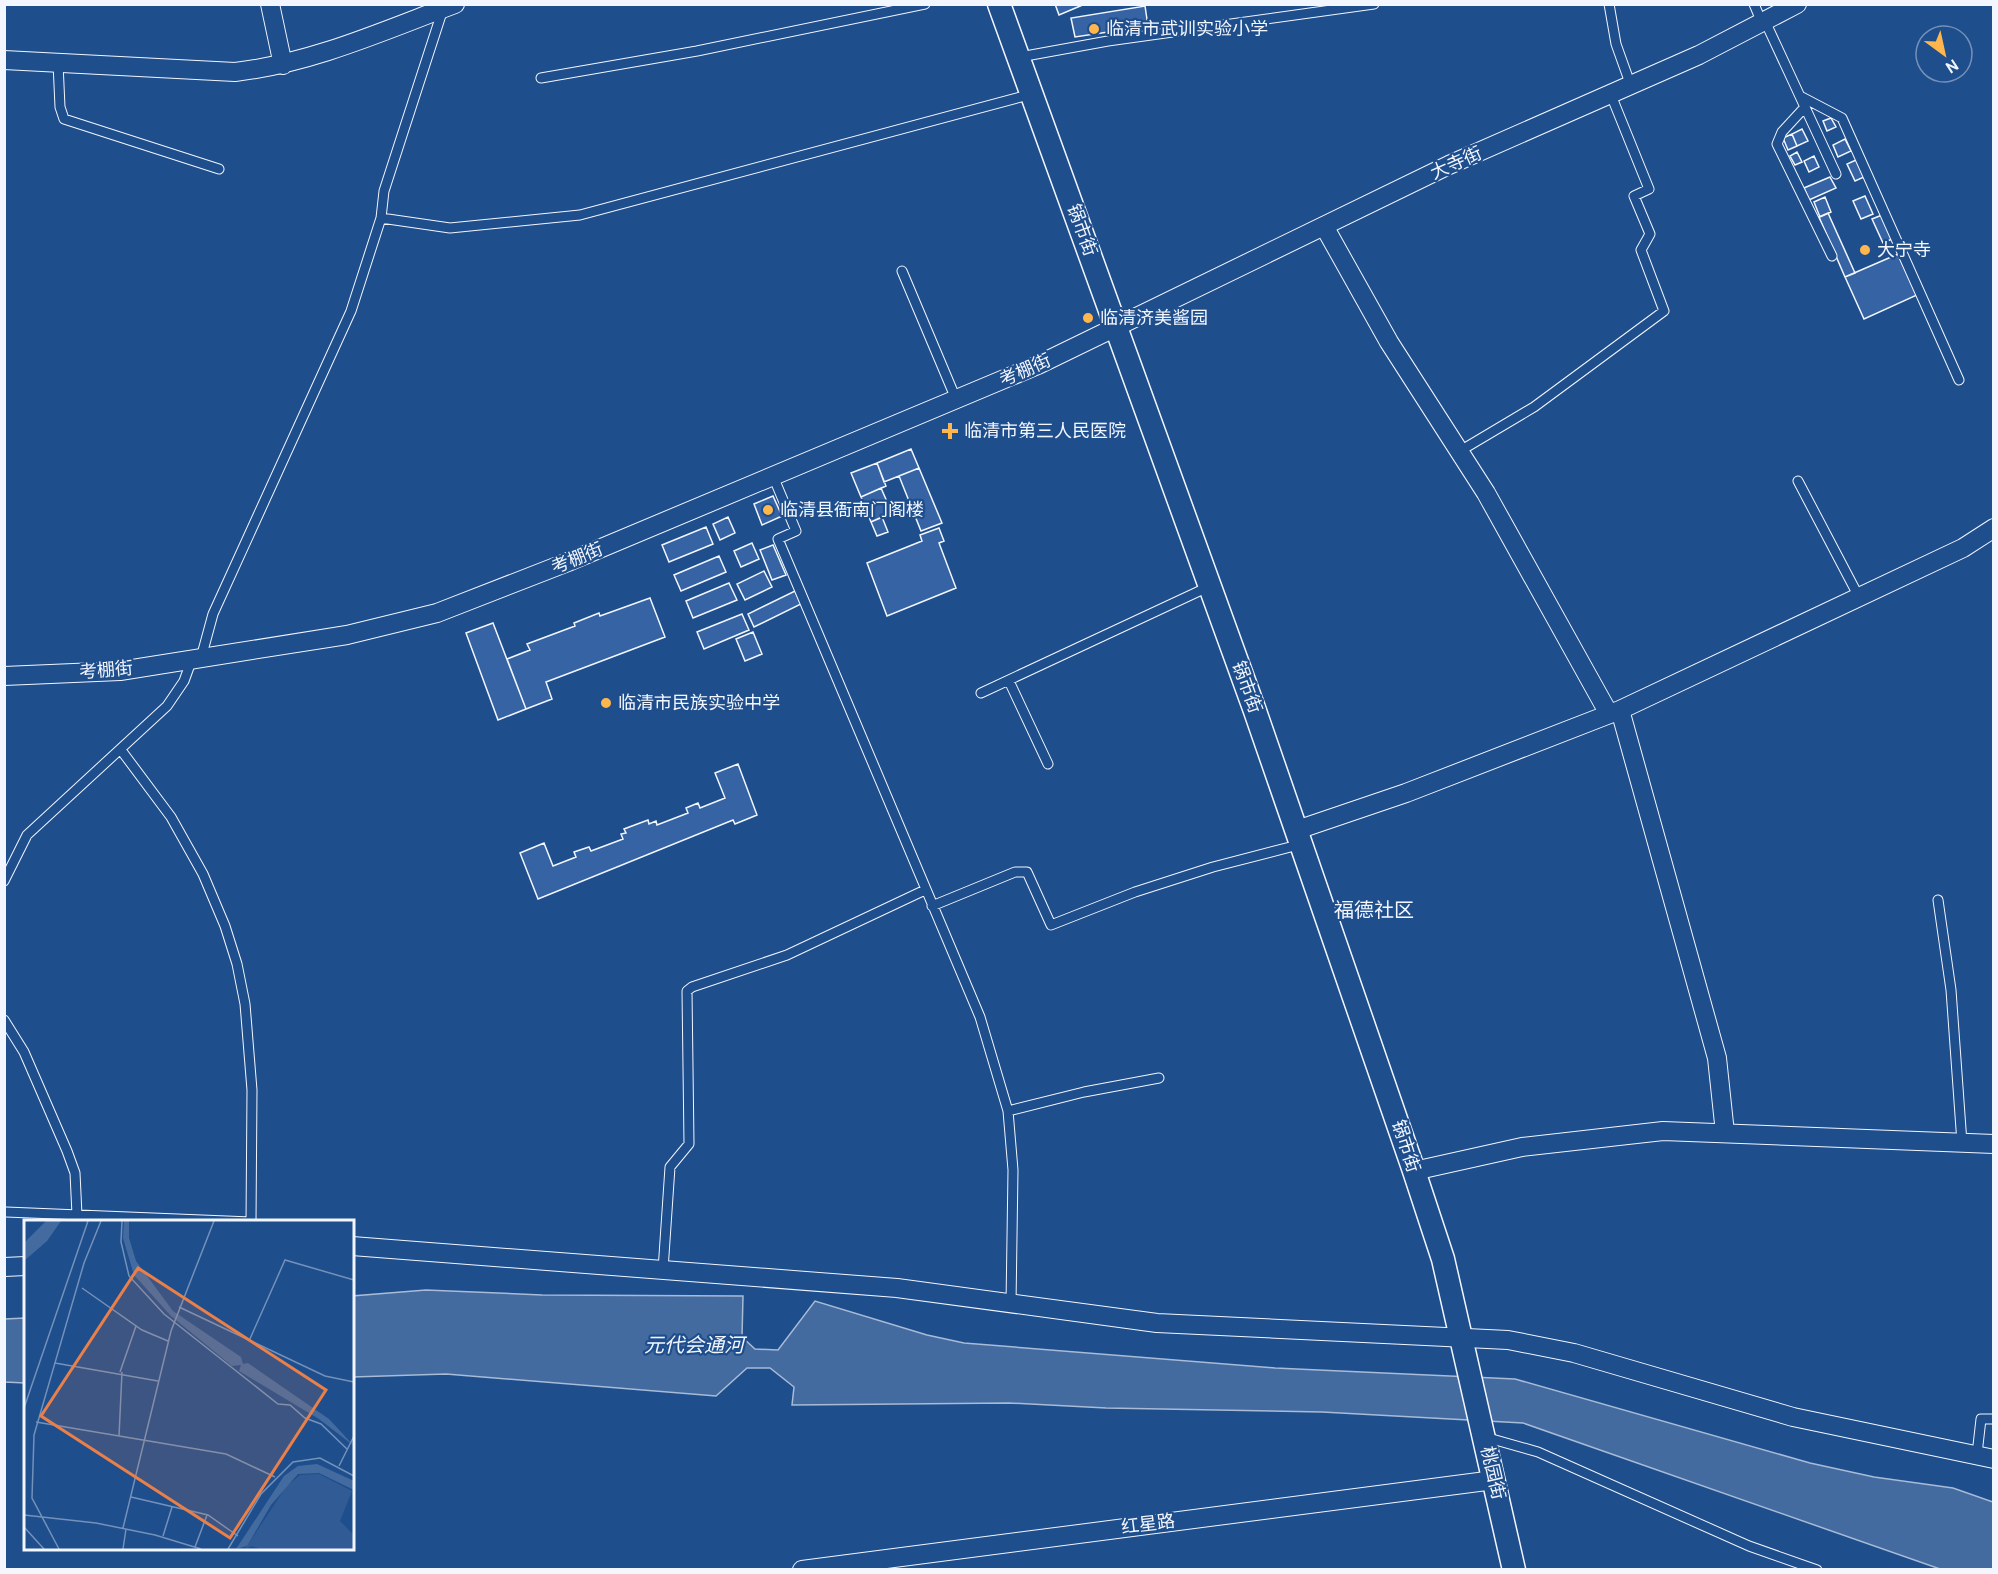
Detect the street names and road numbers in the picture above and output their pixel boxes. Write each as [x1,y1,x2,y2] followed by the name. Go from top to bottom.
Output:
[1427,142,1485,184] street label: 大寺街
[1062,201,1102,259] street label: 锅市街
[996,349,1054,391] street label: 考棚街
[548,538,606,578] street label: 考棚街
[78,657,134,683] street label: 考棚街
[1227,658,1267,716] street label: 锅市街
[1387,1117,1425,1175] street label: 锅市街
[1476,1444,1510,1502] street label: 桃园街
[1120,1510,1176,1538] street label: 红星路

